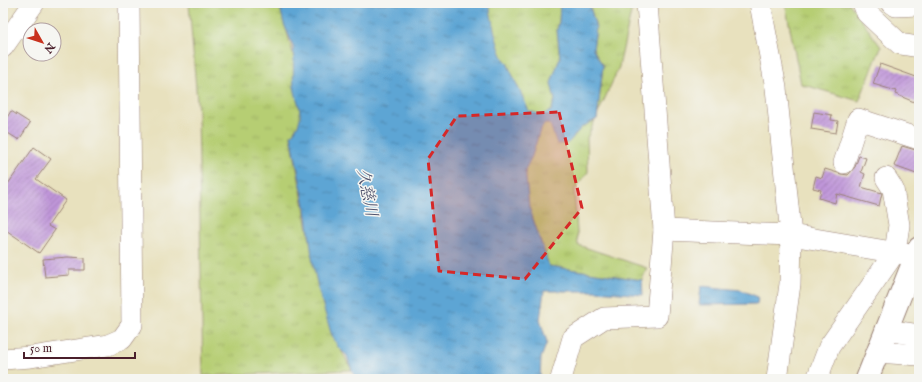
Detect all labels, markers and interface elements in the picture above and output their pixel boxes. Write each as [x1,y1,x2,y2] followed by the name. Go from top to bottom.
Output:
[22,22,62,62] north arrow
[40,39,58,56] text: N
[352,167,381,220] water label: 久慈川
[24,334,135,360] scale bar
[30,341,52,356] text: 50 m

